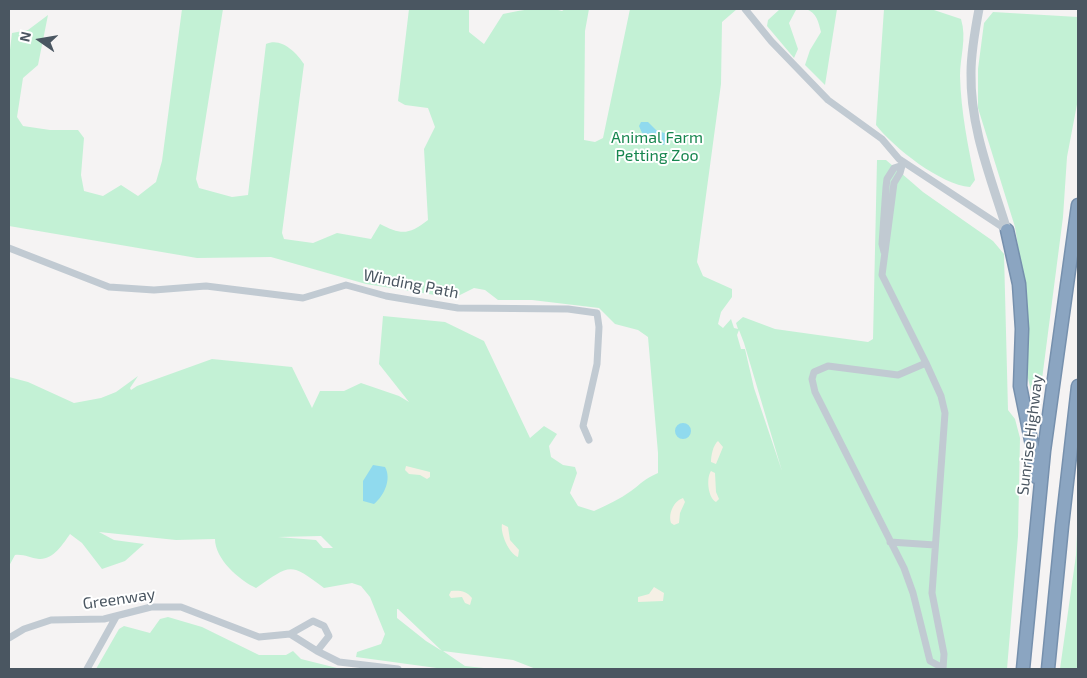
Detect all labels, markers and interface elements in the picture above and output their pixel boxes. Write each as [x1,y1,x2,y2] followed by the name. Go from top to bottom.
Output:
[15,15,65,65] north arrow
[15,30,34,43] text: N
[611,128,703,166] park label: Animal Farm Petting Zoo
[362,265,460,303] street label: Winding Path
[1013,374,1047,496] street label: Sunrise Highway
[81,584,157,614] street label: Greenway

